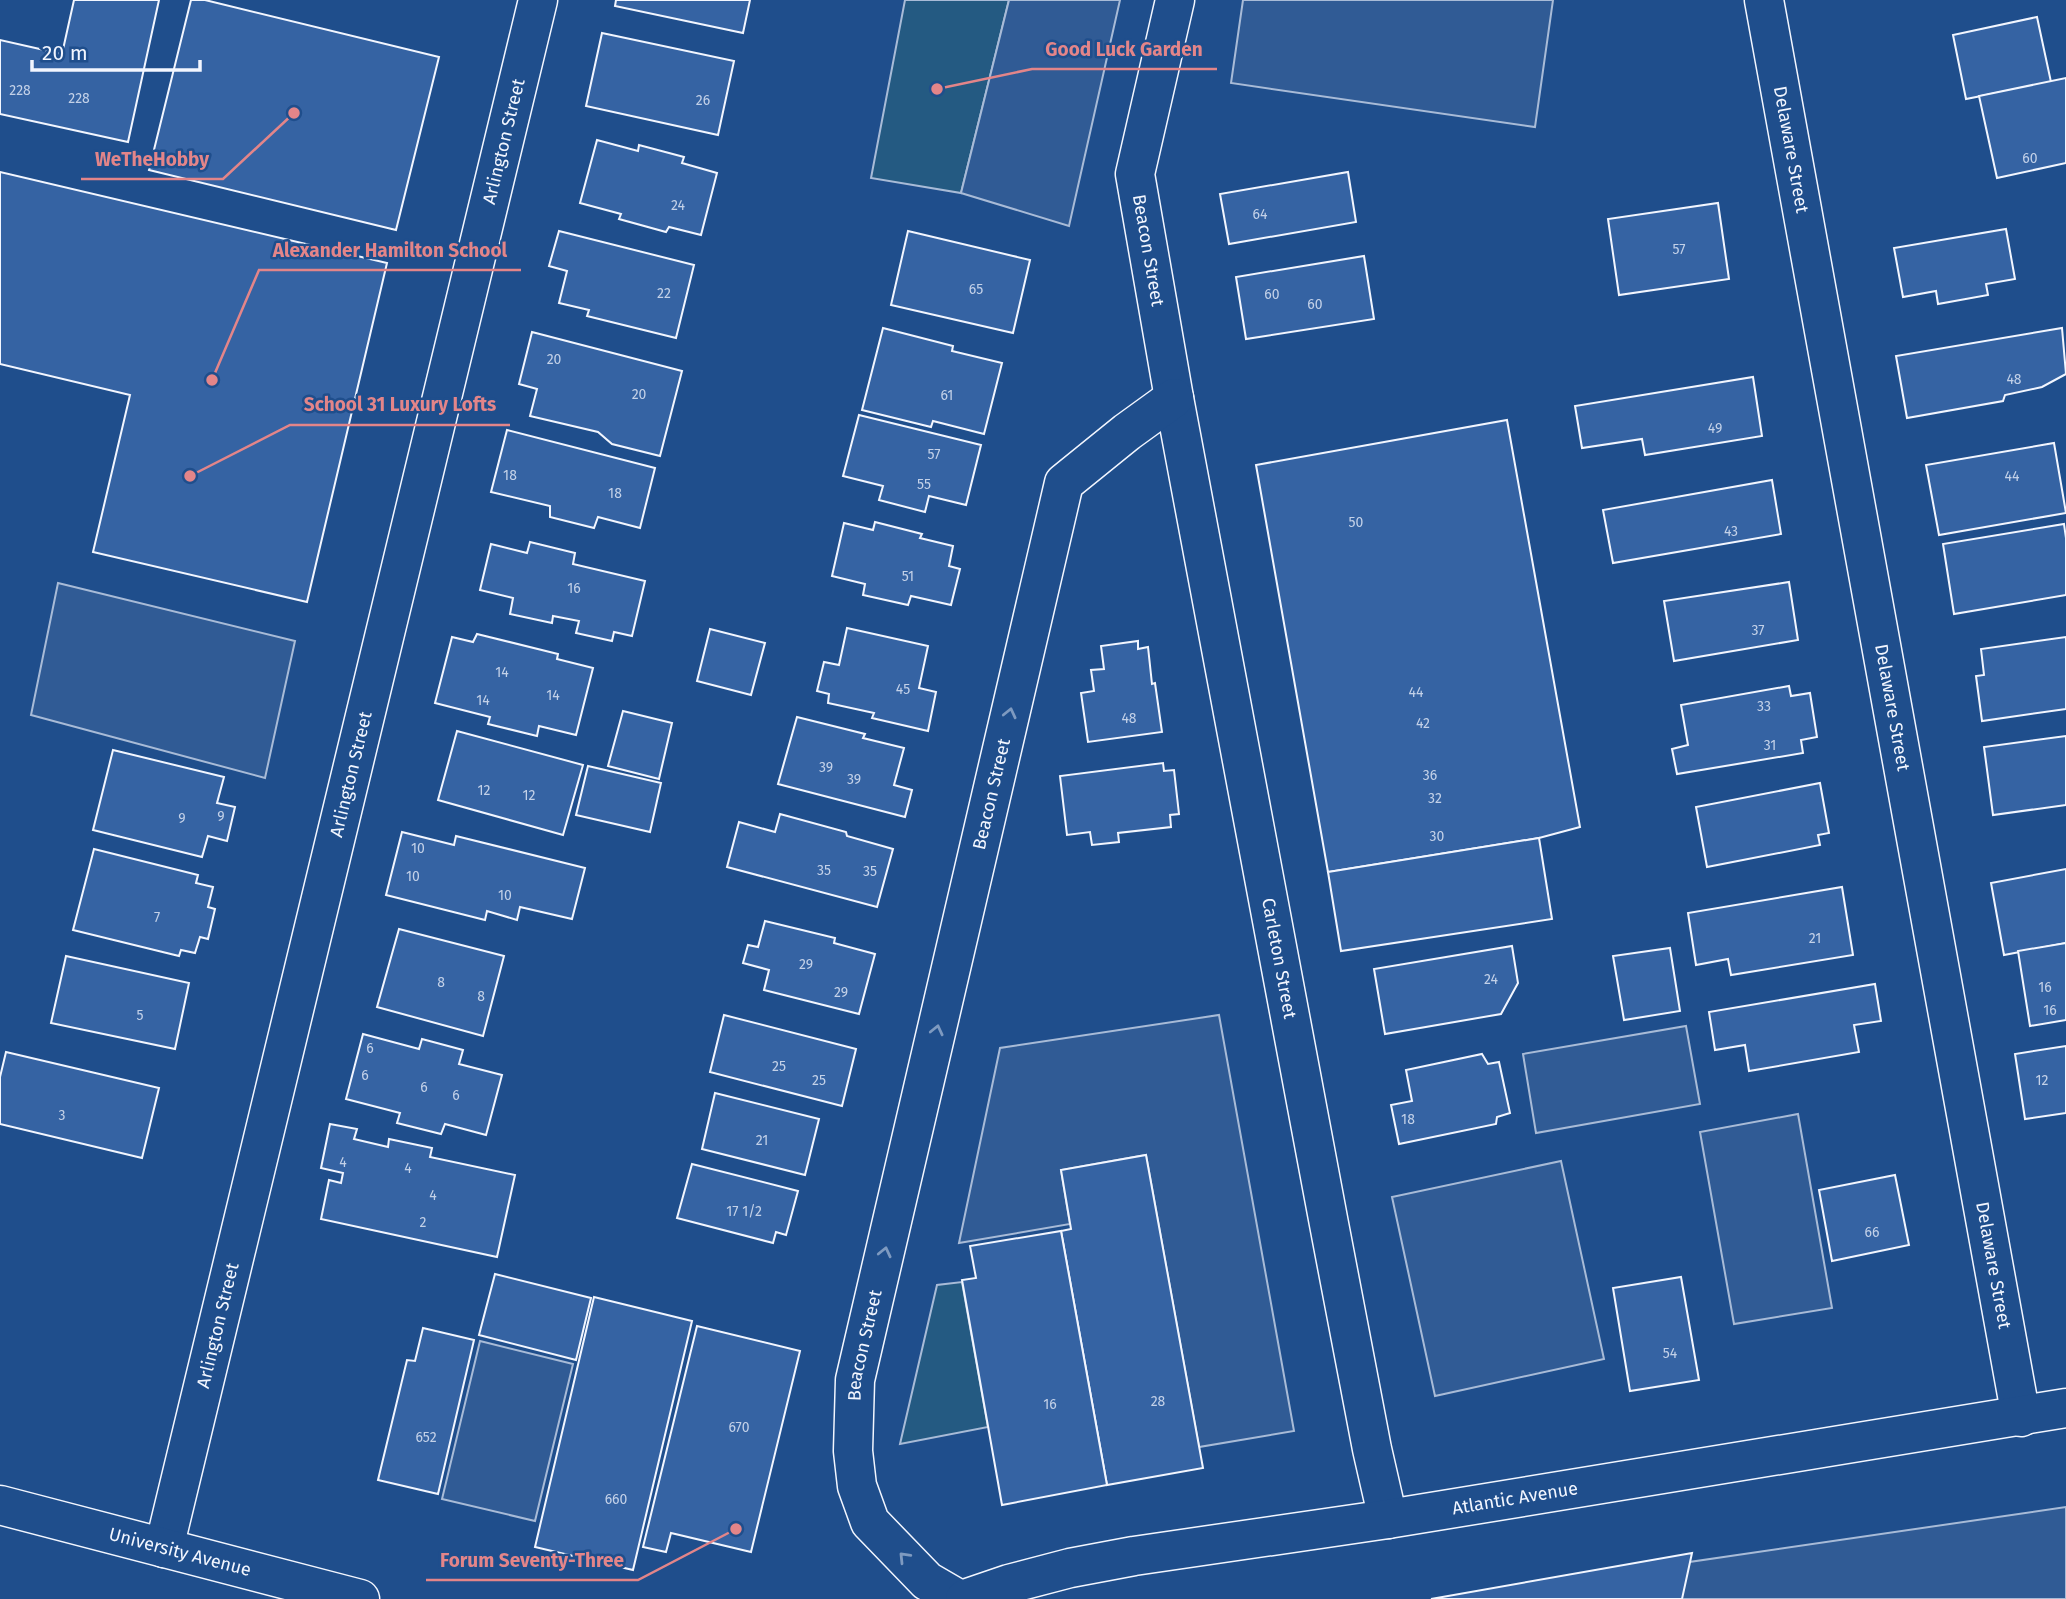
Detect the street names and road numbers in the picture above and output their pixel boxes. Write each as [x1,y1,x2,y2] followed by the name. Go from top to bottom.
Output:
[478,76,530,207] street label: Arlington Street
[1769,84,1814,215] street label: Delaware Street
[1128,193,1169,309] street label: Beacon Street
[1870,642,1915,773] street label: Delaware Street
[325,709,377,839] street label: Arlington Street
[968,736,1015,852] street label: Beacon Street
[1257,896,1301,1021] street label: Carleton Street
[1971,1200,2016,1331] street label: Delaware Street
[192,1260,244,1390] street label: Arlington Street
[843,1287,887,1401] street label: Beacon Street
[1451,1477,1579,1519] street label: Atlantic Avenue
[106,1523,253,1581] street label: University Avenue

